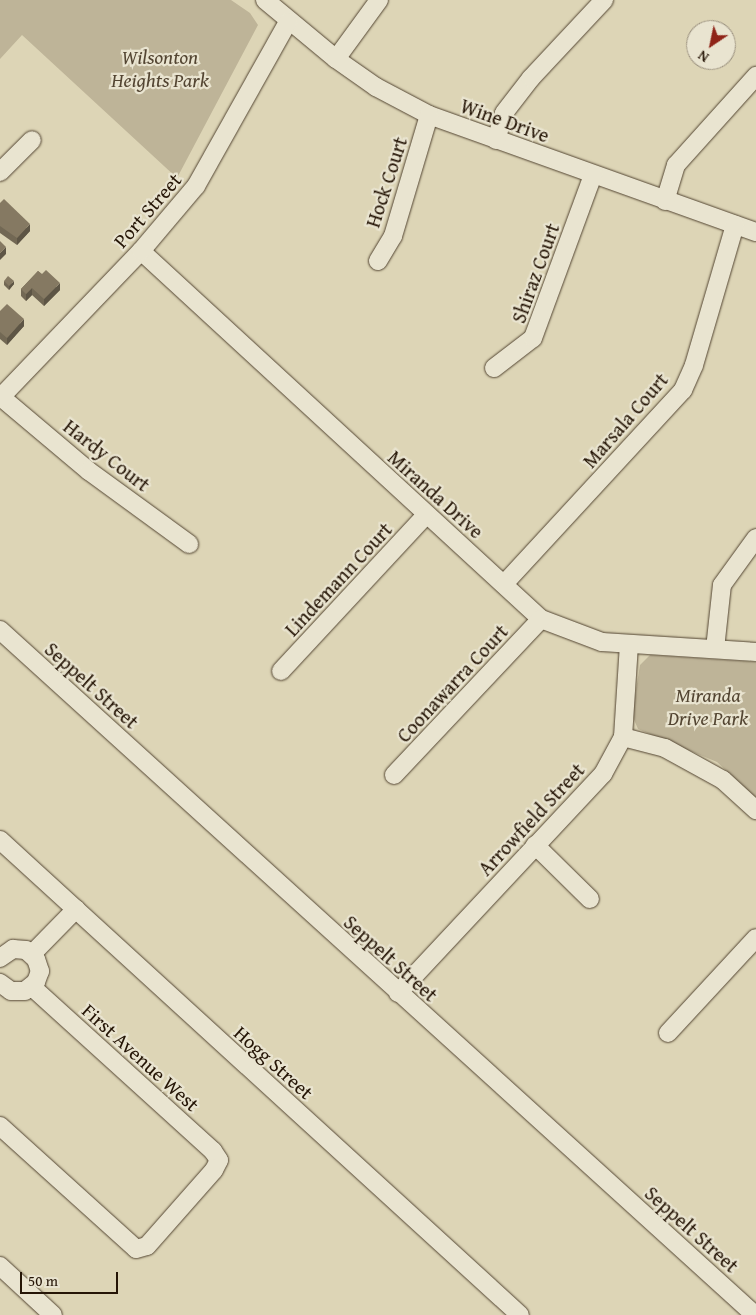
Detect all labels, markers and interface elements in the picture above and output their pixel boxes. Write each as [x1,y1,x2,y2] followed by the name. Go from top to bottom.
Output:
[686,20,736,70] north arrow
[111,45,209,92] park label: Wilsonton Heights Park
[694,46,713,68] text: N
[457,93,553,147] street label: Wine Drive
[360,134,412,230] street label: Hock Court
[108,168,186,252] street label: Port Street
[506,220,564,326] street label: Shiraz Court
[577,368,673,472] street label: Marsala Court
[59,414,155,496] street label: Hardy Court
[383,445,489,543] street label: Miranda Drive
[279,517,397,641] street label: Lindemann Court
[391,619,513,747] street label: Coonawarra Court
[40,637,144,733] street label: Seppelt Street
[668,683,748,730] park label: Miranda Drive Park
[473,758,589,880] street label: Arrowfield Street
[339,910,443,1006] street label: Seppelt Street
[77,998,205,1116] street label: First Avenue West
[229,1020,319,1104] street label: Hogg Street
[640,1181,744,1277] street label: Seppelt Street
[22,1262,120,1294] scale bar
[28,1270,58,1291] text: 50 m

